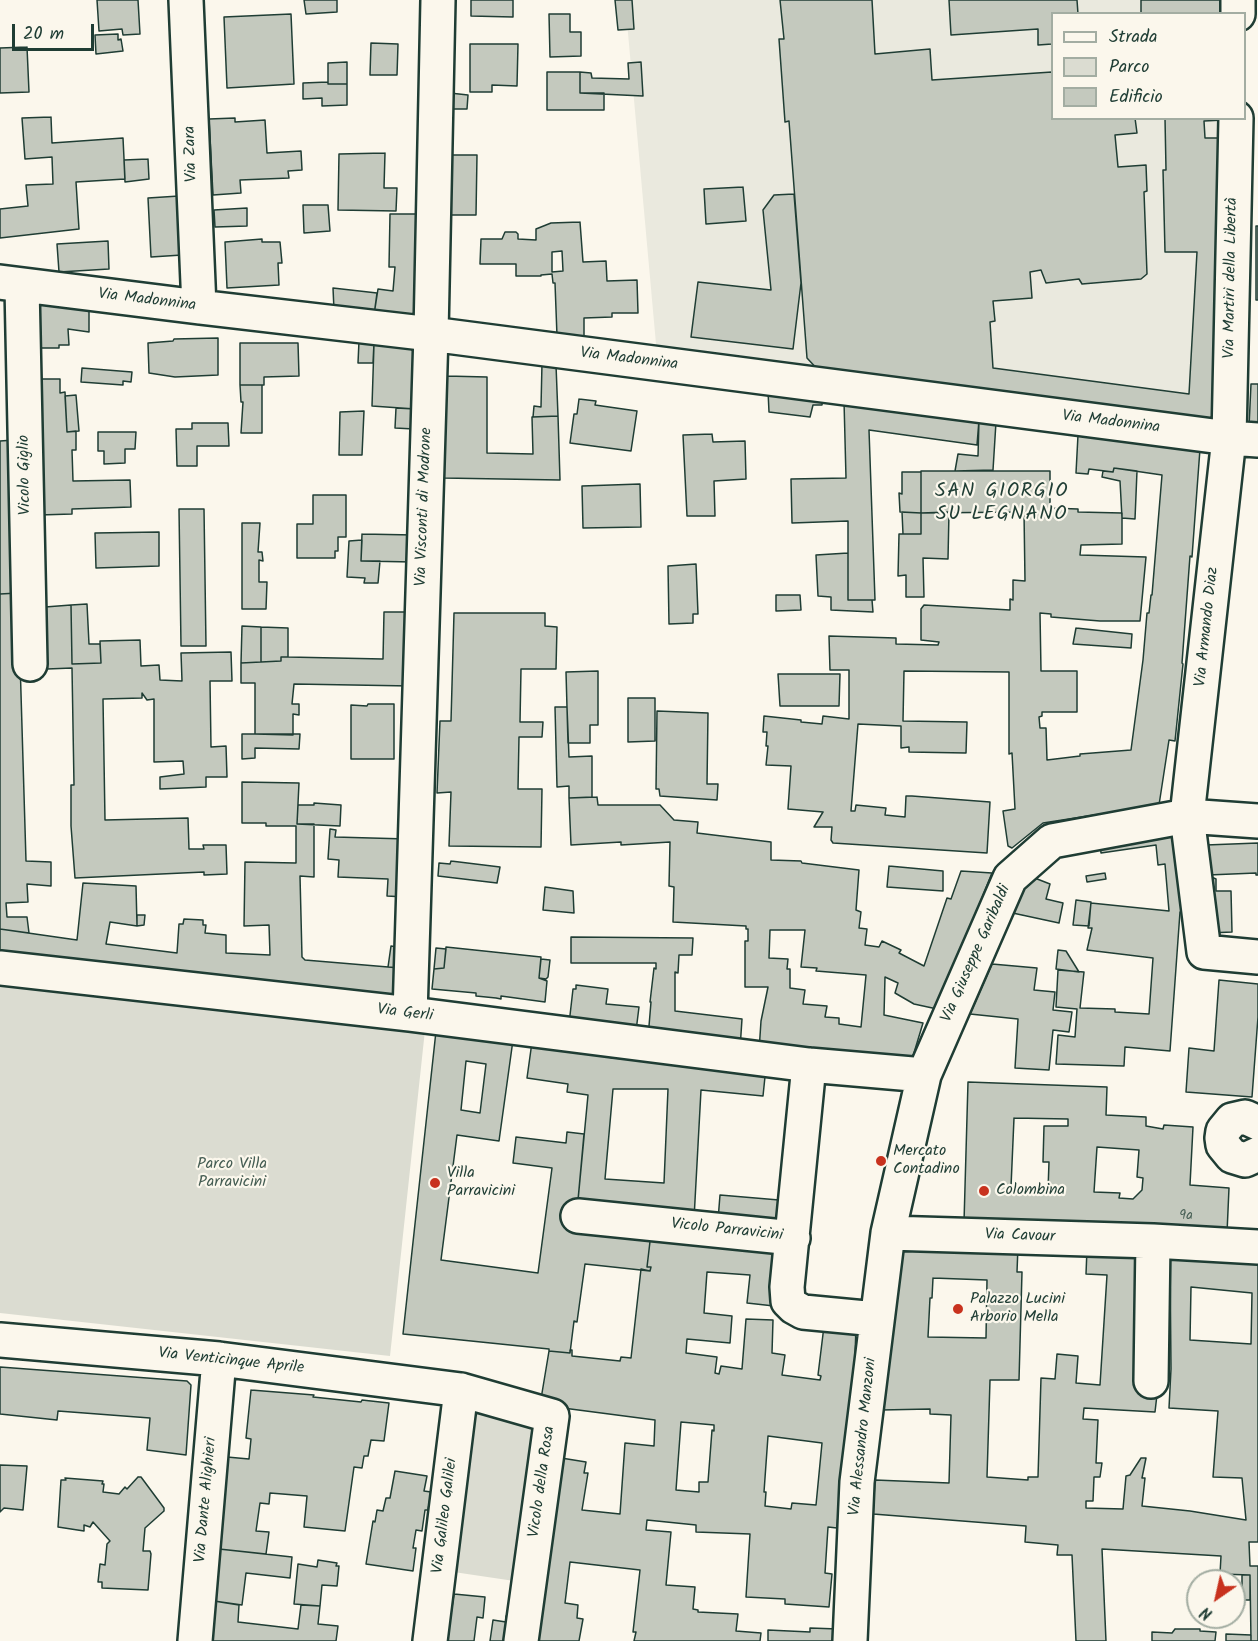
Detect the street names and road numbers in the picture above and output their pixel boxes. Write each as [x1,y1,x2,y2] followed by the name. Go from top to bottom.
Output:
[181,125,203,183] street label: Via Zara
[1221,197,1243,359] street label: Via Martiri della Libertà
[97,285,197,317] street label: Via Madonnina
[579,344,679,376] street label: Via Madonnina
[1061,407,1161,439] street label: Via Madonnina
[413,427,437,587] street label: Via Visconti di Modrone
[16,435,36,515] street label: Vicolo Giglio
[1192,566,1224,688] street label: Via Armando Diaz
[938,882,1016,1026] street label: Via Giuseppe Garibaldi
[376,1001,434,1027] street label: Via Gerli
[670,1216,784,1246] street label: Vicolo Parravicini
[985,1226,1055,1248] street label: Via Cavour
[157,1345,305,1379] street label: Via Venticinque Aprile
[846,1357,882,1517] street label: Via Alessandro Manzoni
[526,1425,560,1539] street label: Vicolo della Rosa
[192,1436,222,1564] street label: Via Dante Alighieri
[429,1457,463,1575] street label: Via Galileo Galilei

